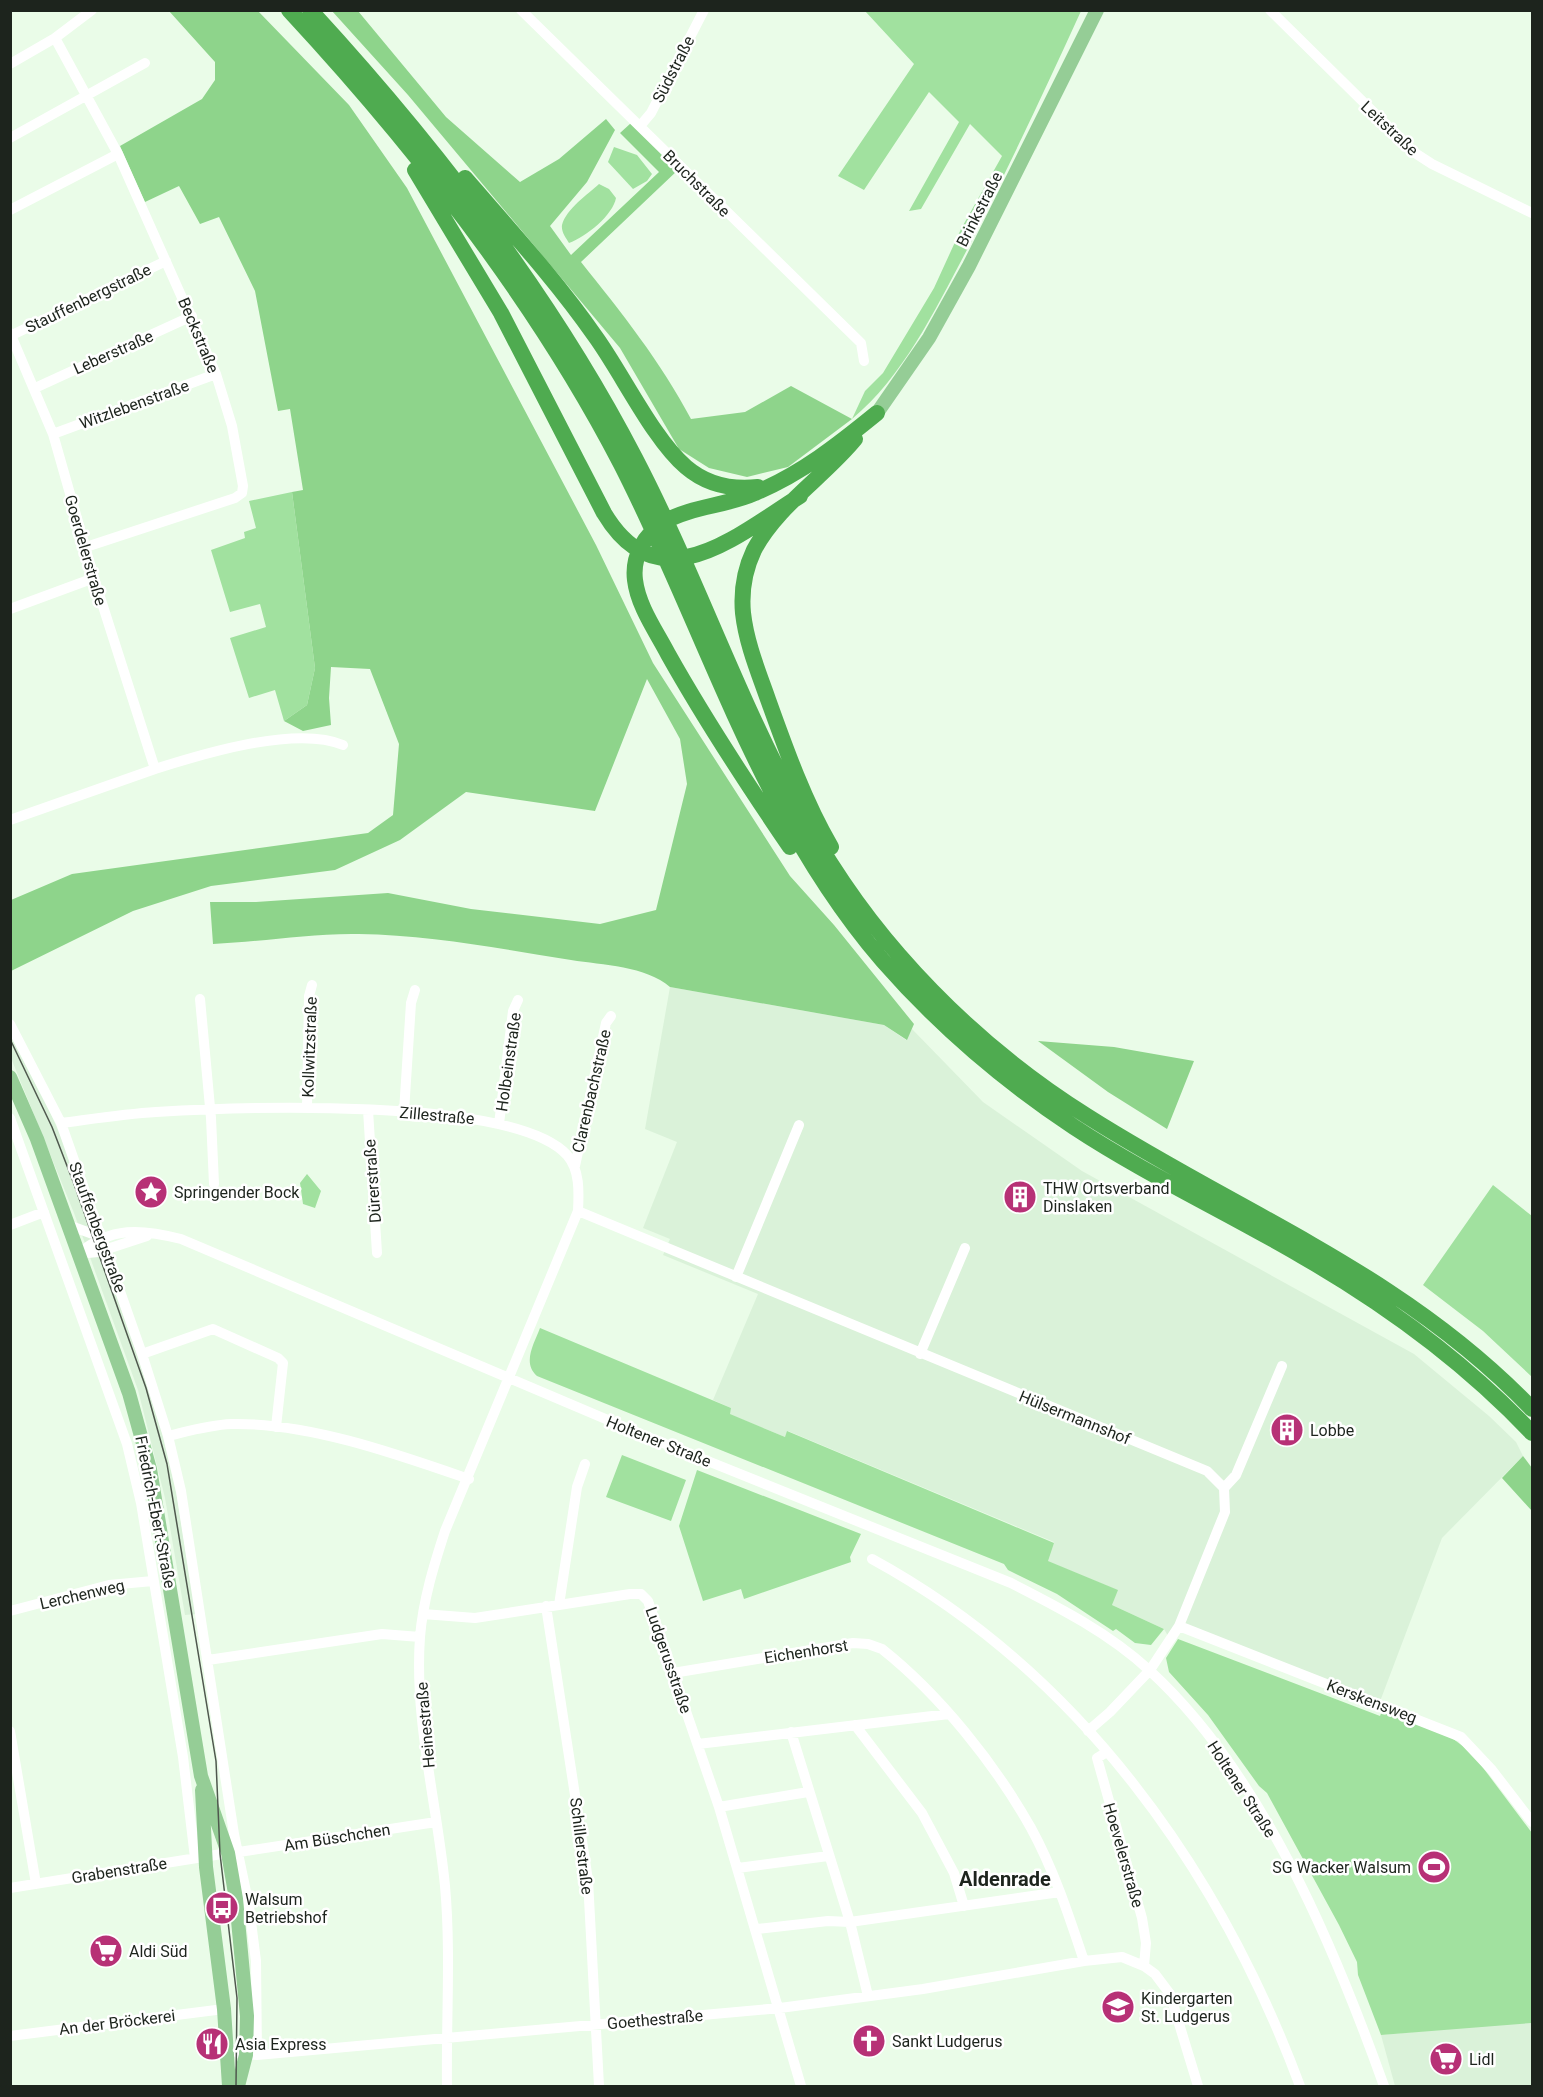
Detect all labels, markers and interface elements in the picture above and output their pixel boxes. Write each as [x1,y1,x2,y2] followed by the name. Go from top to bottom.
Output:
[648,33,698,106] street label: Südstraße
[1357,97,1422,160] street label: Leitstraße
[659,146,734,221] street label: Bruchstraße
[952,169,1006,250] street label: Brinkstraße
[22,260,154,337] street label: Stauffenbergstraße
[174,295,223,376] street label: Beckstraße
[70,326,156,378] street label: Leberstraße
[77,376,192,433] street label: Witzlebenstraße
[61,493,110,608] street label: Goerdelerstraße
[298,996,321,1098] street label: Kollwitzstraße
[492,1011,525,1113] street label: Holbeinstraße
[568,1028,615,1155] street label: Clarenbachstraße
[399,1103,475,1128] street label: Zillestraße
[360,1138,385,1223] street label: Dürerstraße
[65,1159,130,1295] street label: Stauffenbergstraße
[133,1174,169,1210] place icon: Springender Bock
[1002,1179,1038,1215] building icon: THW Ortsverband Dinslaken
[1043,1179,1170,1216] place label: THW Ortsverband Dinslaken
[174,1183,300,1202] place label: Springender Bock
[1016,1386,1134,1449] street label: Hülsermannshof
[604,1412,714,1471] street label: Holtener Straße
[1269,1412,1305,1448] building icon: Lobbe
[1310,1421,1354,1440] place label: Lobbe
[131,1434,180,1590] street label: Friedrich-Ebert-Straße
[38,1576,126,1613] street label: Lerchenweg
[641,1604,696,1716] street label: Ludgerusstraße
[763,1636,849,1667] street label: Eichenhorst
[1324,1676,1420,1727] street label: Kerskensweg
[412,1681,439,1769] street label: Heinestraße
[1203,1737,1280,1841] street label: Holtener Straße
[566,1796,597,1896] street label: Schillerstraße
[1099,1801,1148,1910] street label: Hoevelerstraße
[283,1820,391,1855] street label: Am Büschchen
[1416,1849,1452,1885] sports icon: SG Wacker Walsum
[70,1854,168,1887] street label: Grabenstraße
[1272,1858,1411,1877] place label: SG Wacker Walsum
[959,1867,1051,1891] district label: Aldenrade
[204,1890,240,1926] bus stop icon: Walsum Betriebshof
[245,1890,328,1927] place label: Walsum Betriebshof
[88,1933,124,1969] supermarket icon: Aldi Süd
[129,1942,188,1961] place label: Aldi Süd
[1100,1989,1136,2025] school or university icon: Kindergarten St. Ludgerus
[1141,1989,1233,2026] place label: Kindergarten St. Ludgerus
[58,2006,176,2039] street label: An der Bröckerei
[606,2006,704,2033] street label: Goethestraße
[851,2023,887,2059] church icon: Sankt Ludgerus
[194,2026,230,2062] restaurant icon: Asia Express
[892,2032,1002,2051] place label: Sankt Ludgerus
[235,2035,327,2054] place label: Asia Express
[1428,2041,1464,2077] supermarket icon: Lidl
[1469,2050,1494,2069] place label: Lidl

